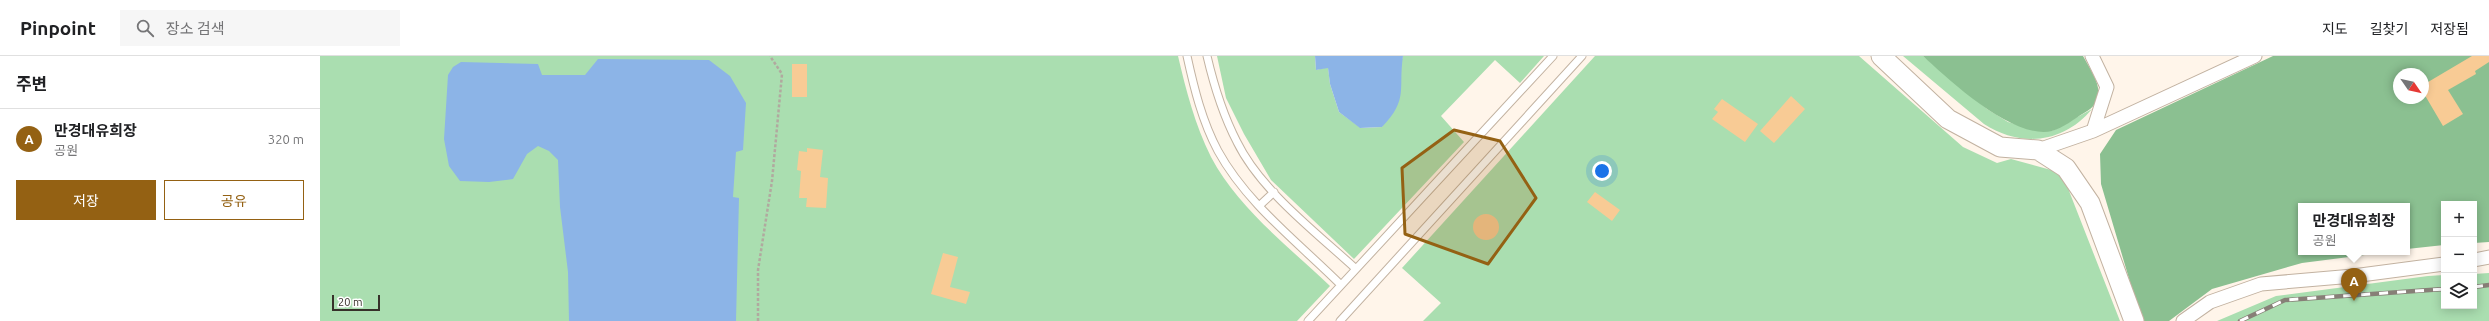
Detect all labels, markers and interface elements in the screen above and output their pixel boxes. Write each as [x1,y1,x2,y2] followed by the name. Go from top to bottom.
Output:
[120,10,400,46] search box
[20,17,96,39] text: Pinpoint
[134,17,156,39] icon: search
[166,20,224,37] text: 장소 검색
[2322,21,2348,37] text: 지도
[2370,21,2408,37] text: 길찾기
[2430,21,2469,37] text: 저장됨
[2393,68,2429,104] north arrow
[16,74,47,93] text: 주변
[54,122,137,139] text: 만경대유희장
[24,132,34,146] text: A
[268,132,304,146] text: 320 m
[54,143,78,157] text: 공원
[1592,161,1612,181] your location
[16,180,156,220] button: 저장
[164,180,304,220] button: 공유
[2441,201,2477,309] map controls
[2441,201,2477,237] button: +
[2298,203,2410,255] popup
[2313,212,2395,229] text: 만경대유희장
[2313,233,2337,247] text: 공원
[2441,237,2477,273] button: −
[2341,268,2367,301] pin: A
[2441,273,2477,309] button: layers
[332,293,380,312] scale bar
[338,296,362,308] text: 20 m

